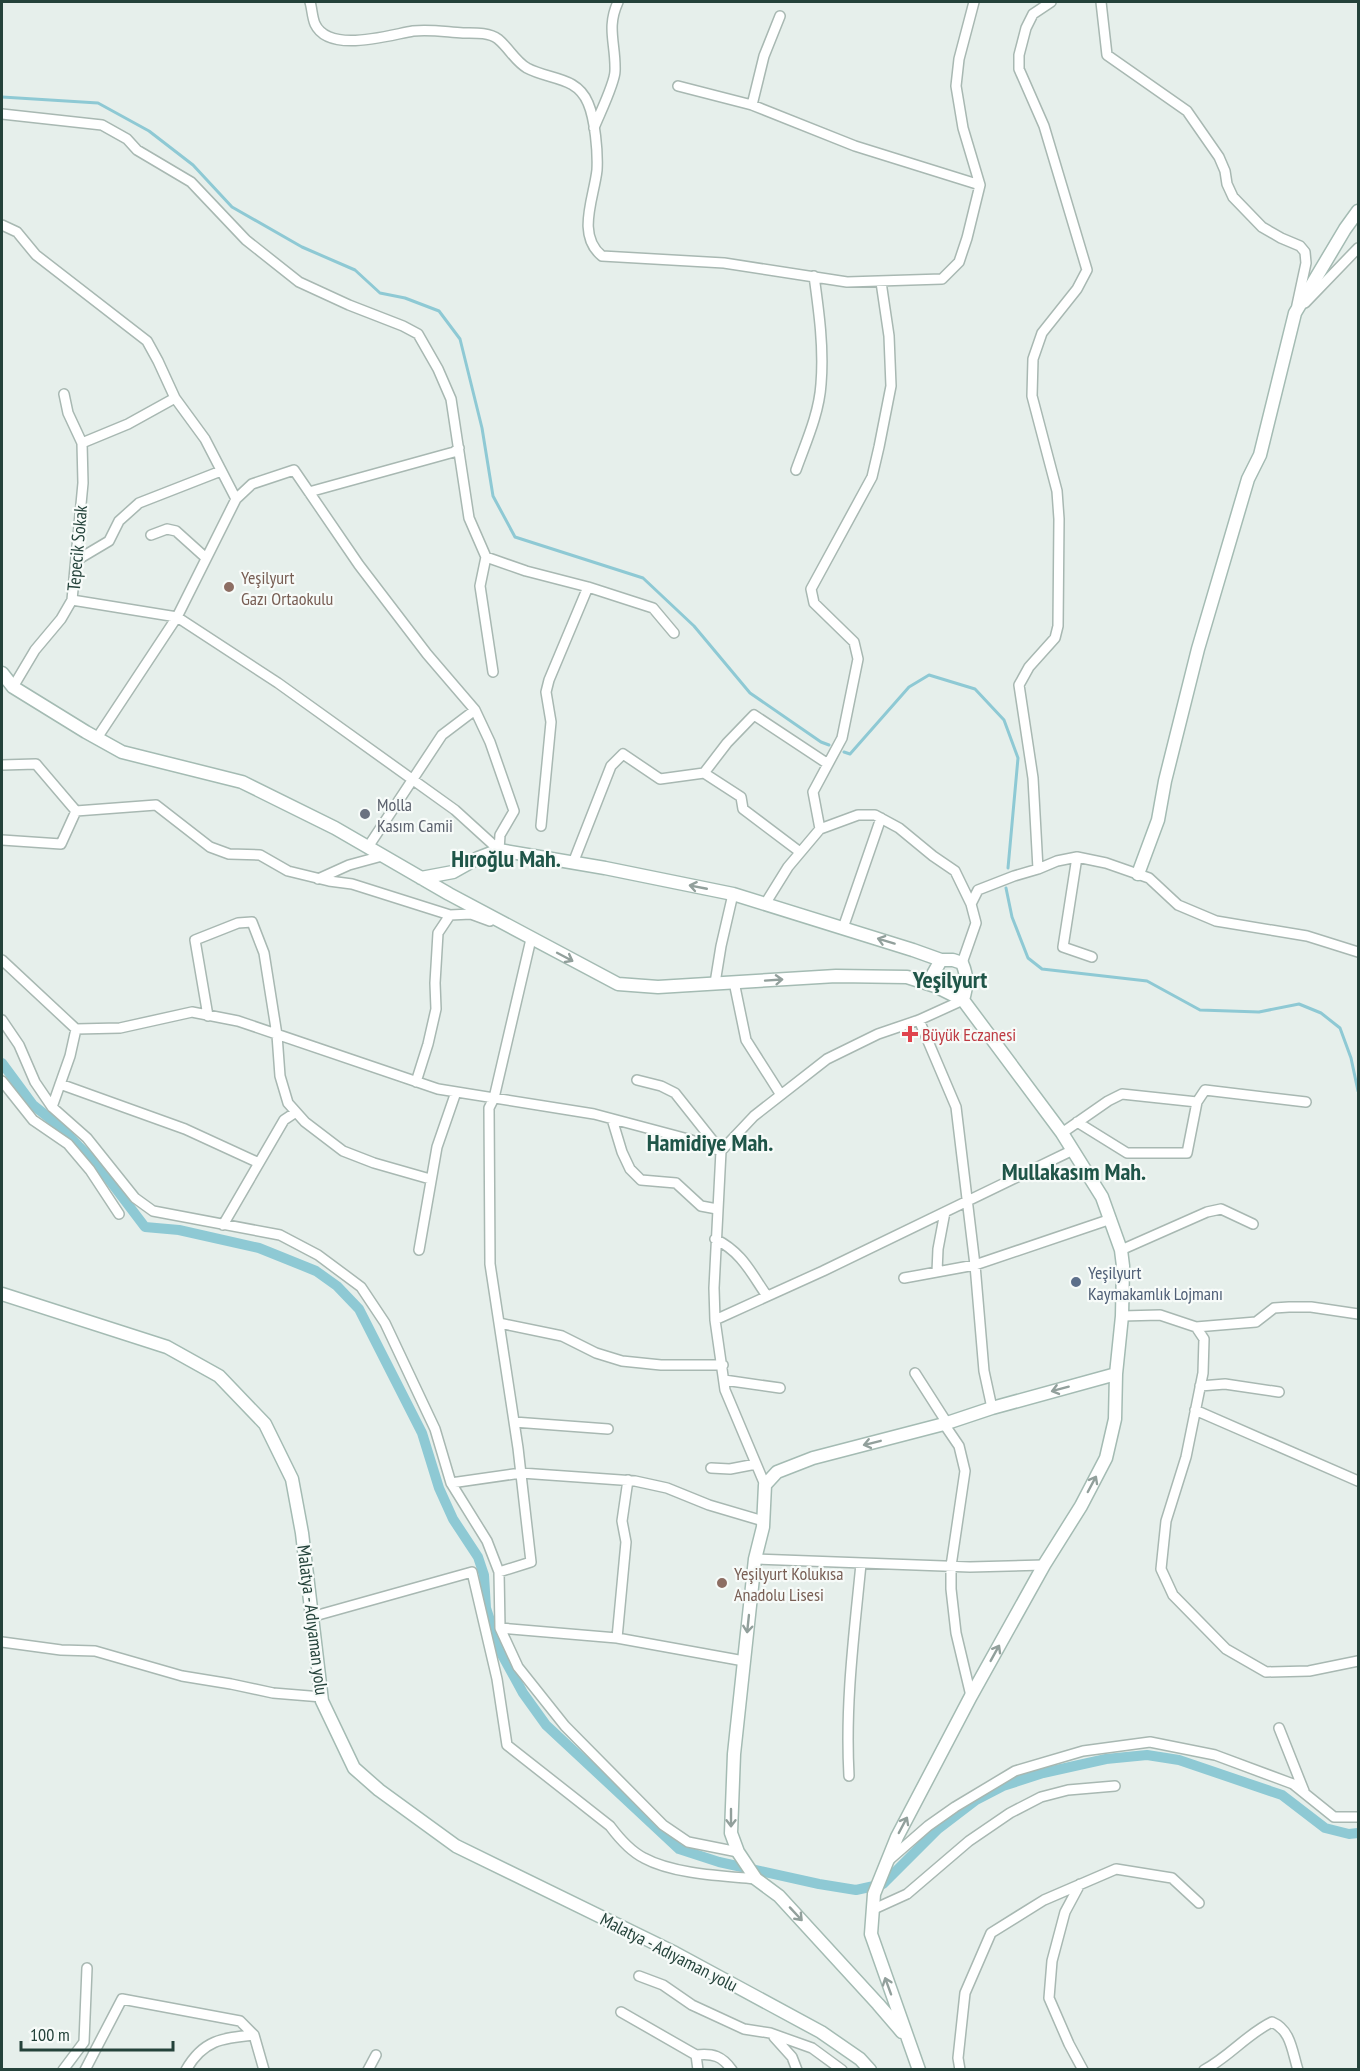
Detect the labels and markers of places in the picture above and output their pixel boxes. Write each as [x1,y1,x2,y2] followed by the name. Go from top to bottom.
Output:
[241,566,333,610] place label: Yeşilyurt Gazı Ortaokulu
[222,580,236,594] marker: Yeşilyurt Gazı Ortaokulu
[377,793,453,837] place label: Molla Kasım Camii
[358,807,372,821] marker: Molla Kasım Camii
[922,1023,1016,1046] place label: Büyük Eczanesi
[903,1027,917,1041] marker: Büyük Eczanesi
[1088,1261,1223,1305] place label: Yeşilyurt Kaymakamlık Lojmanı
[1069,1275,1083,1289] marker: Yeşilyurt Kaymakamlık Lojmanı
[734,1562,843,1606] place label: Yeşilyurt Kolukısa Anadolu Lisesi
[715,1576,729,1590] marker: Yeşilyurt Kolukısa Anadolu Lisesi

